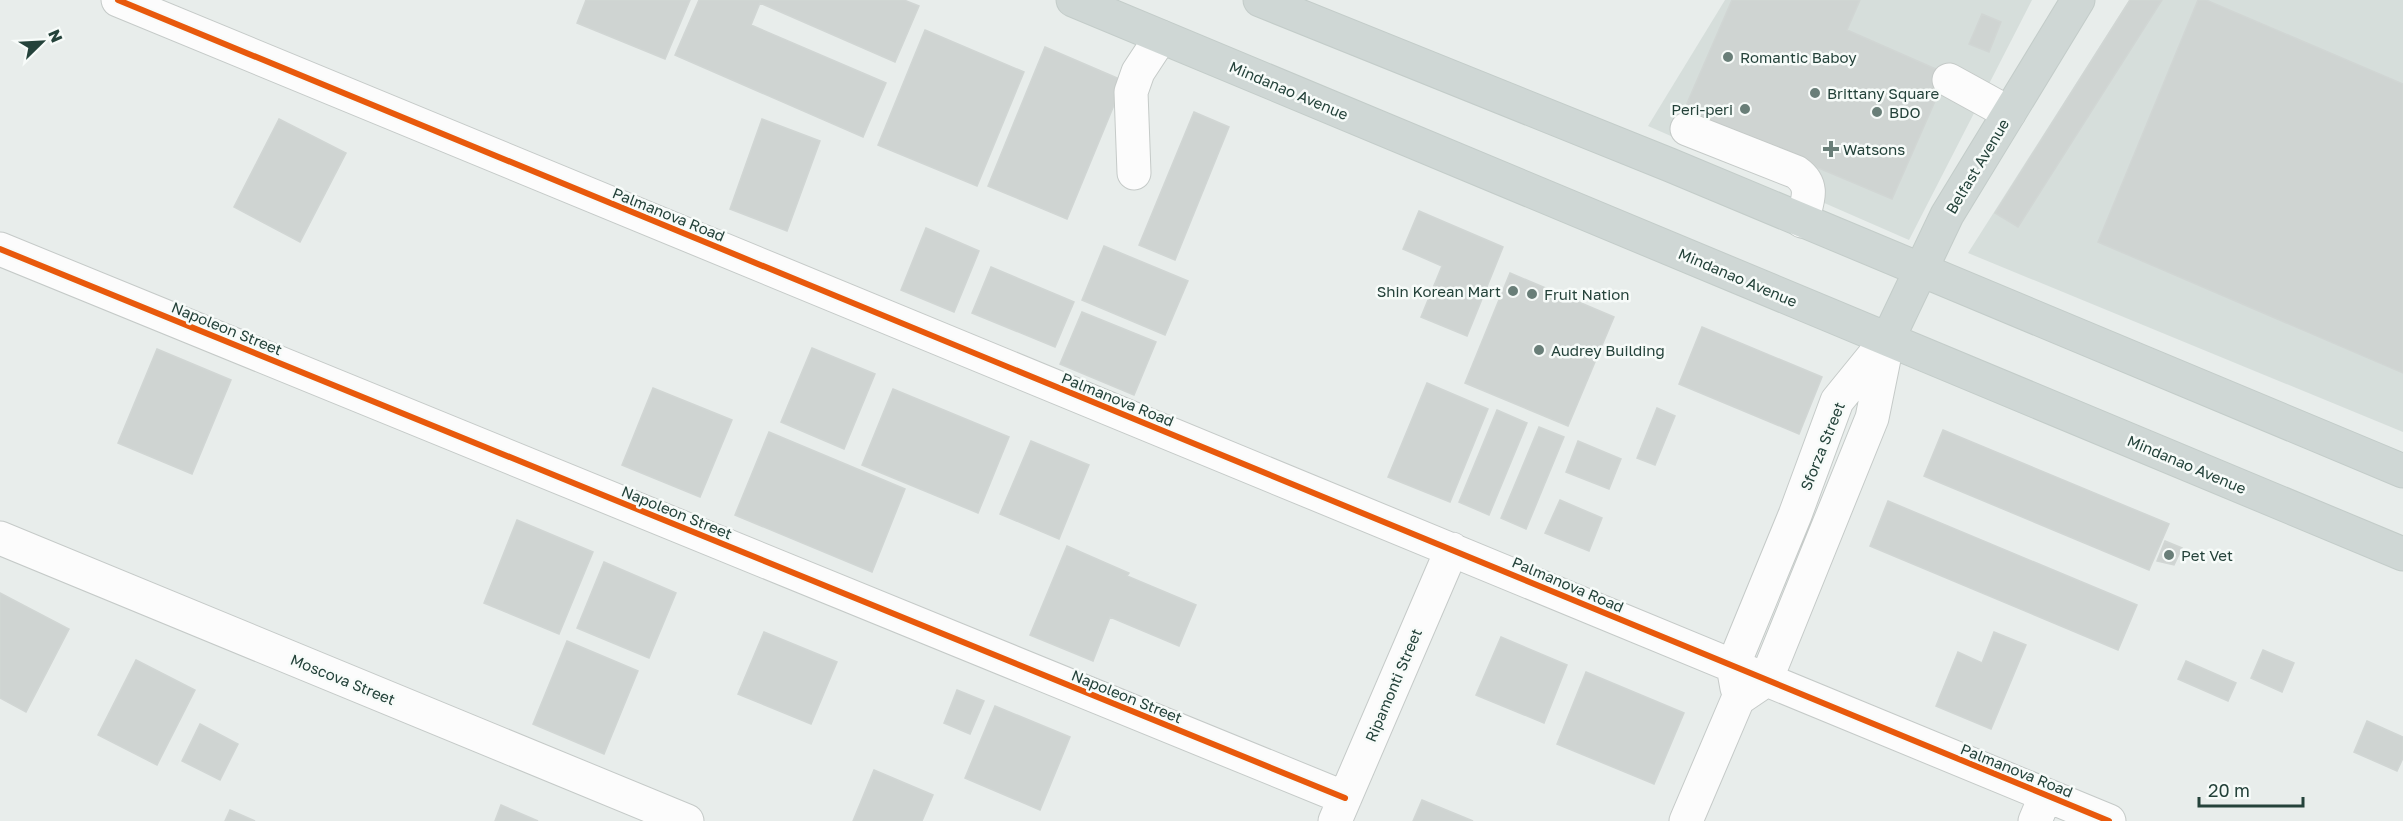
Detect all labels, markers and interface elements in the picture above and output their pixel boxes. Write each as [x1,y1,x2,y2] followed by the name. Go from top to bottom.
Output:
[12,12,72,72] north arrow
[44,26,67,46] text: N
[1740,48,1857,66] place label: Romantic Baboy
[1721,50,1735,64] marker: Romantic Baboy
[1227,57,1351,123] street label: Mindanao Avenue
[1827,84,1939,102] place label: Brittany Square
[1808,86,1822,100] marker: Brittany Square
[1671,100,1733,118] place label: Peri-peri
[1738,102,1752,116] marker: Peri-peri
[1889,103,1921,121] place label: BDO
[1870,105,1884,119] marker: BDO
[1942,115,2013,217] street label: Belfast Avenue
[1843,140,1905,158] place label: Watsons
[1824,142,1838,156] marker: Watsons
[610,183,728,245] street label: Palmanova Road
[1676,244,1800,310] street label: Mindanao Avenue
[1377,282,1501,300] place label: Shin Korean Mart
[1506,284,1520,298] marker: Shin Korean Mart
[1544,285,1630,303] place label: Fruit Nation
[1525,287,1539,301] marker: Fruit Nation
[169,298,285,358] street label: Napoleon Street
[1551,341,1665,359] place label: Audrey Building
[1532,343,1546,357] marker: Audrey Building
[1059,368,1177,430] street label: Palmanova Road
[1796,399,1848,493] street label: Sforza Street
[2125,431,2249,497] street label: Mindanao Avenue
[619,482,735,542] street label: Napoleon Street
[2181,546,2233,564] place label: Pet Vet
[2162,548,2176,562] marker: Pet Vet
[1509,552,1627,616] street label: Palmanova Road
[1361,626,1425,744] street label: Ripamonti Street
[288,650,398,708] street label: Moscova Street
[1069,666,1185,726] street label: Napoleon Street
[1958,739,2076,801] street label: Palmanova Road
[2199,770,2302,808] scale bar
[2208,779,2250,801] text: 20 m

